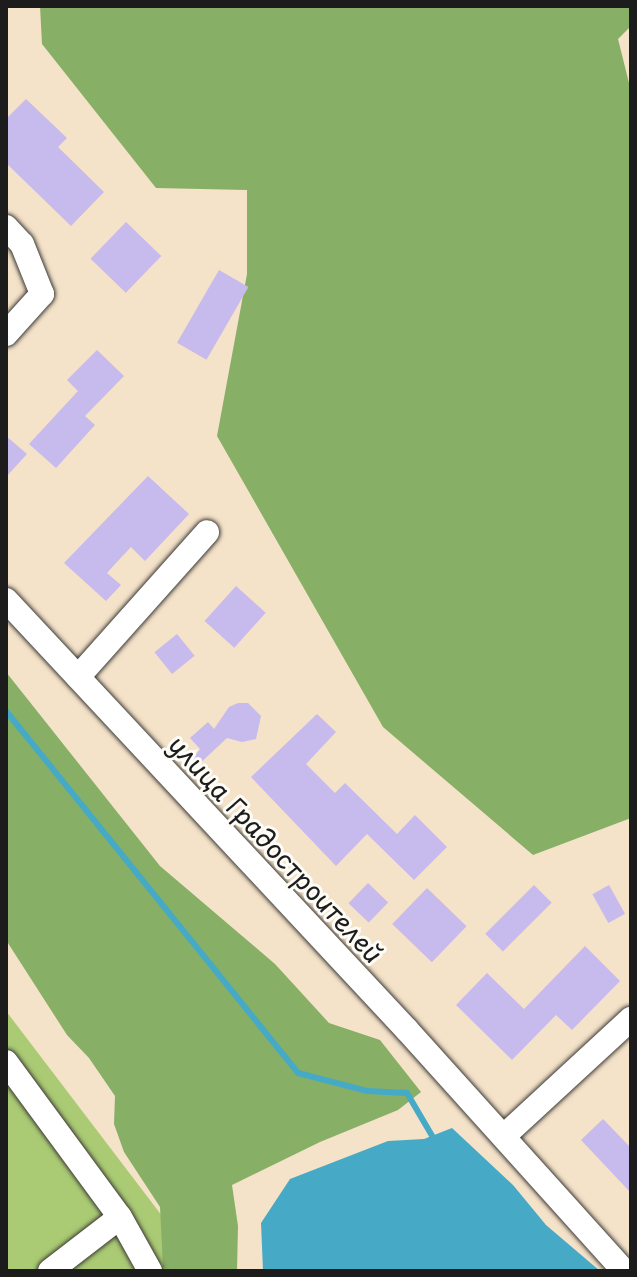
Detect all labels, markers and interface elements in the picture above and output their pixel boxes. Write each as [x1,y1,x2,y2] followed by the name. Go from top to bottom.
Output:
[162,728,390,970] street label: улица Градостроителей

